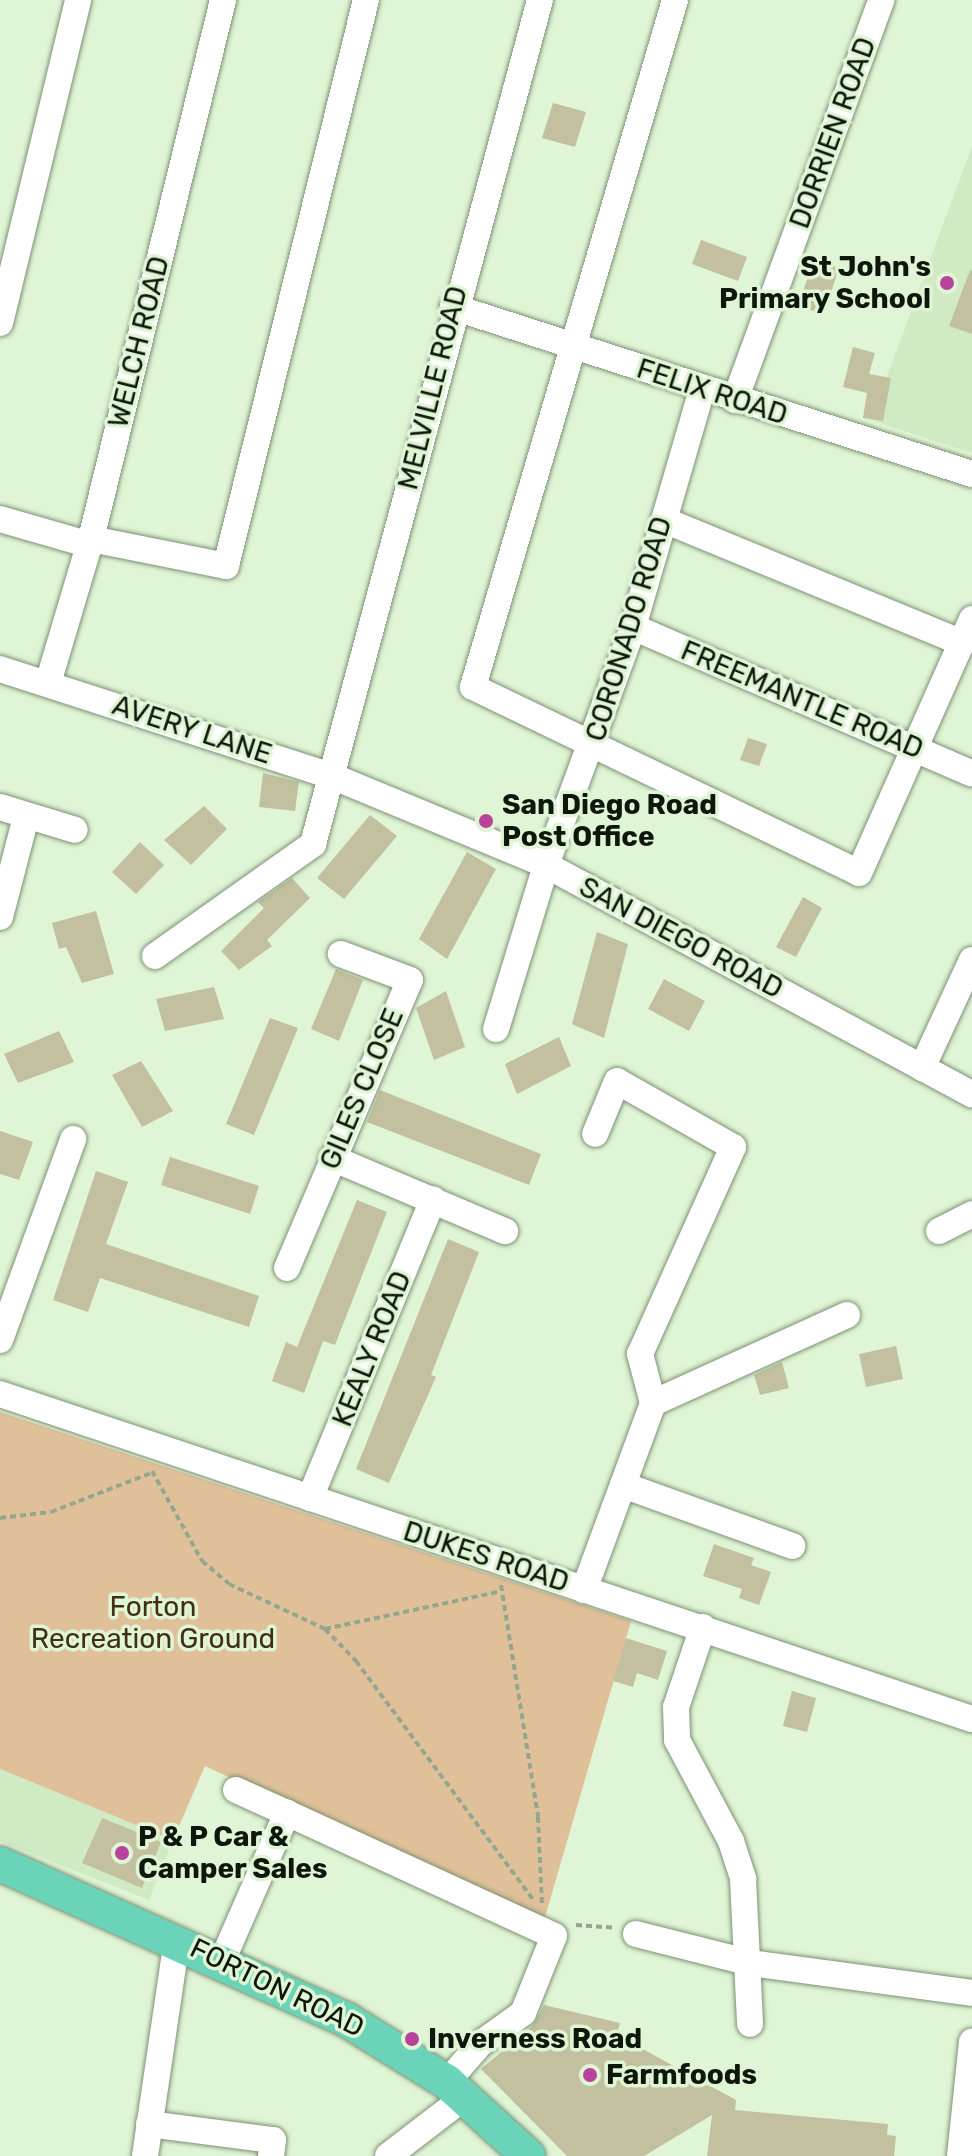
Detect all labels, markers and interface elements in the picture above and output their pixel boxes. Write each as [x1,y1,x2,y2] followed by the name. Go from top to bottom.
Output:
[783,33,883,233] street label: DORRIEN ROAD
[718,250,931,316] place label: St John's Primary School
[101,253,177,431] street label: WELCH ROAD
[938,274,956,292] marker: St John's Primary School
[391,283,475,493] street label: MELVILLE ROAD
[632,352,792,432] street label: FELIX ROAD
[579,513,679,745] street label: CORONADO ROAD
[676,634,928,766] street label: FREEMANTLE ROAD
[108,688,276,772] street label: AVERY LANE
[502,788,717,854] place label: San Diego Road Post Office
[477,812,495,830] marker: San Diego Road Post Office
[573,870,789,1006] street label: SAN DIEGO ROAD
[313,1004,411,1174] street label: GILES CLOSE
[325,1266,419,1432] street label: KEALY ROAD
[399,1514,573,1600] street label: DUKES ROAD
[31,1590,275,1656] park label: Forton Recreation Ground
[138,1820,328,1886] place label: P & P Car & Camper Sales
[113,1844,131,1862] marker: P & P Car & Camper Sales
[185,1931,369,2045] street label: FORTON ROAD
[428,2022,642,2056] place label: Inverness Road
[403,2030,421,2048] marker: Inverness Road
[606,2058,757,2092] place label: Farmfoods
[581,2066,599,2084] marker: Farmfoods

